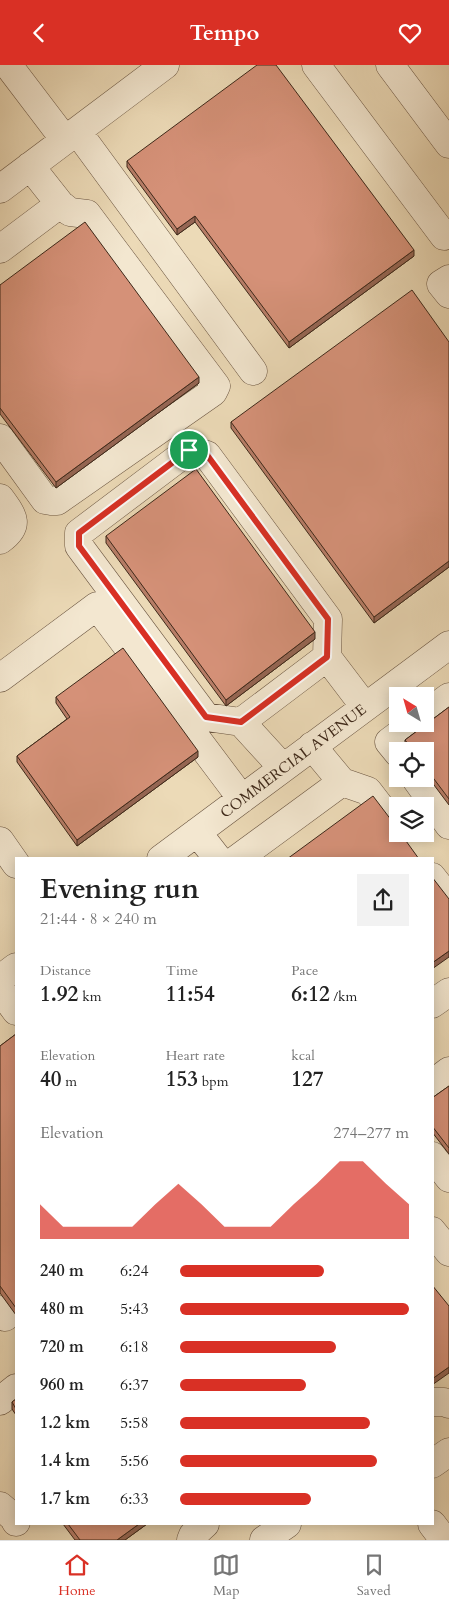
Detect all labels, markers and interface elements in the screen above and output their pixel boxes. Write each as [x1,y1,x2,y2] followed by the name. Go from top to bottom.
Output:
[190,18,259,48] text: Tempo
[25,19,53,47] icon: back
[396,19,424,47] icon: heart
[168,429,210,471] pin
[175,436,203,464] icon: arrive
[389,687,434,733] north arrow
[389,687,434,842] map controls
[216,699,370,823] street label: COMMERCIAL AVENUE
[389,742,434,787] button: locate
[389,797,434,842] button: layers
[40,870,199,908] text: Evening run
[357,874,409,926] button: share
[40,908,157,930] text: 21:44 · 8 × 240 m
[40,961,91,980] text: Distance
[166,961,198,980] text: Time
[291,961,318,980] text: Pace
[40,980,78,1009] text: 1.92
[166,980,215,1009] text: 11:54
[291,980,330,1009] text: 6:12
[78,987,101,1006] text: km
[330,987,357,1006] text: /km
[40,1046,96,1065] text: Elevation
[166,1046,225,1065] text: Heart rate
[291,1046,315,1065] text: kcal
[40,1065,62,1094] text: 40
[166,1065,198,1094] text: 153
[291,1065,324,1094] text: 127
[62,1072,77,1091] text: m
[198,1072,229,1091] text: bpm
[40,1122,104,1144] text: Elevation
[333,1122,409,1144] text: 274–277 m
[40,1260,84,1282] text: 240 m
[120,1260,149,1282] text: 6:24
[40,1298,84,1320] text: 480 m
[120,1298,149,1320] text: 5:43
[40,1336,84,1358] text: 720 m
[120,1336,149,1358] text: 6:18
[40,1374,84,1396] text: 960 m
[120,1374,149,1396] text: 6:37
[40,1412,90,1434] text: 1.2 km
[120,1412,149,1434] text: 5:58
[40,1450,90,1472] text: 1.4 km
[120,1450,149,1472] text: 5:56
[40,1488,90,1510] text: 1.7 km
[120,1488,149,1510] text: 6:33
[58,1551,96,1600] tab: Home
[212,1551,240,1600] tab: Map
[357,1551,391,1600] tab: Saved

